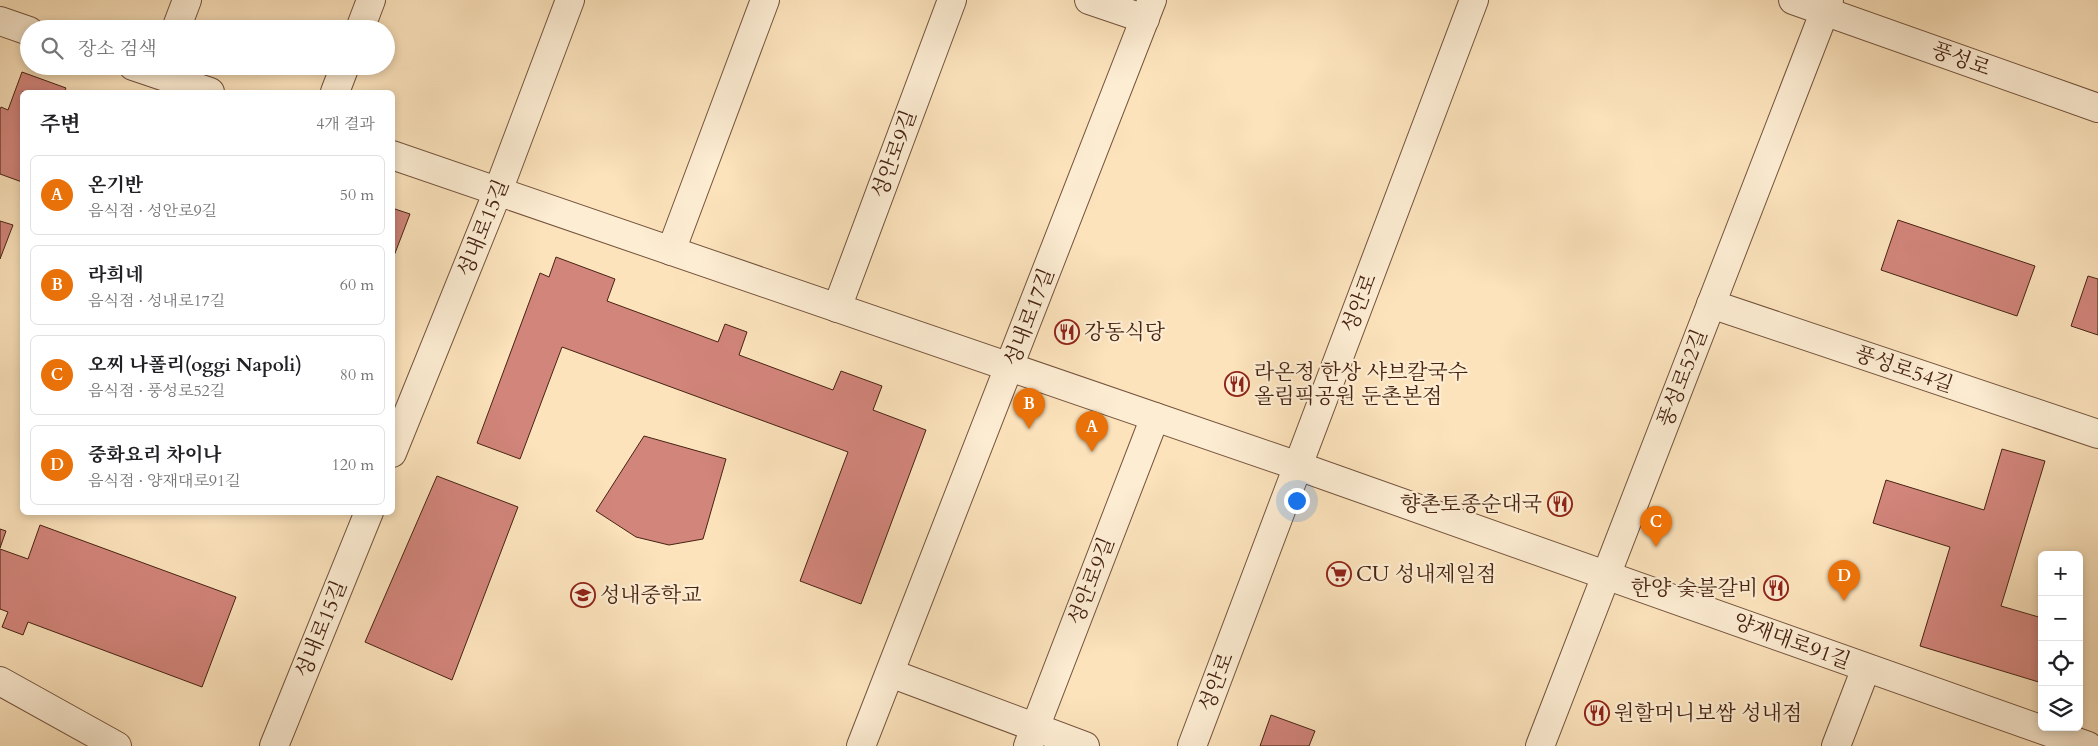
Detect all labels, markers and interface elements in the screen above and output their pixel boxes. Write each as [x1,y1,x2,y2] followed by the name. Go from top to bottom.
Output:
[20,20,395,75] search box
[38,34,66,62] icon: search
[1927,35,1994,84] street label: 풍성로
[78,36,157,62] text: 장소 검색
[865,106,924,202] street label: 성안로9길
[40,110,81,139] text: 주변
[316,113,375,135] text: 4개 결과
[88,172,143,198] text: 온기반
[451,175,516,281] street label: 성내로15길
[51,184,63,206] text: A
[340,184,374,206] text: 50 m
[88,200,217,222] text: 음식점 · 성안로9길
[88,262,143,288] text: 라희네
[998,264,1061,370] street label: 성내로17길
[1335,270,1384,337] street label: 성안로
[51,274,63,296] text: B
[340,274,374,296] text: 60 m
[88,290,225,312] text: 음식점 · 성내로17길
[1084,318,1166,347] place label: 강동식당
[1054,319,1080,345] restaurant icon: 강동식당
[1651,325,1714,431] street label: 풍성로52길
[1851,339,1957,400] street label: 풍성로54길
[88,352,302,378] text: 오찌 나폴리(oggi Napoli)
[1254,358,1468,411] place label: 라온정 한상 샤브칼국수 올림픽공원 둔촌본점
[51,364,63,386] text: C
[340,364,374,386] text: 80 m
[1224,371,1250,397] restaurant icon: 라온정 한상 샤브칼국수 올림픽공원 둔촌본점
[88,380,225,402] text: 음식점 · 풍성로52길
[1013,388,1045,429] pin: B
[1076,411,1108,452] pin: A
[88,442,222,468] text: 중화요리 차이나
[50,454,64,476] text: D
[332,454,374,476] text: 120 m
[88,470,241,492] text: 음식점 · 양재대로91길
[1284,488,1310,514] your location
[1400,490,1542,519] place label: 향촌토종순대국
[1547,491,1573,517] restaurant icon: 향촌토종순대국
[1640,506,1672,547] pin: C
[1061,533,1121,629] street label: 성안로9길
[2038,551,2083,731] map controls
[2038,551,2083,596] button: +
[1356,560,1496,589] place label: CU 성내제일점
[1828,560,1860,601] pin: D
[1326,561,1352,587] supermarket icon: CU 성내제일점
[1631,574,1758,603] place label: 한양 숯불갈비
[1763,575,1789,601] restaurant icon: 한양 숯불갈비
[289,576,354,682] street label: 성내로15길
[600,581,701,610] place label: 성내중학교
[570,582,596,608] school or university icon: 성내중학교
[2038,596,2083,641] button: −
[1729,607,1855,676] street label: 양재대로91길
[2038,641,2083,686] button: locate
[1192,649,1241,716] street label: 성안로
[2038,686,2083,731] button: layers
[1614,699,1802,728] place label: 원할머니보쌈 성내점
[1584,700,1610,726] restaurant icon: 원할머니보쌈 성내점

